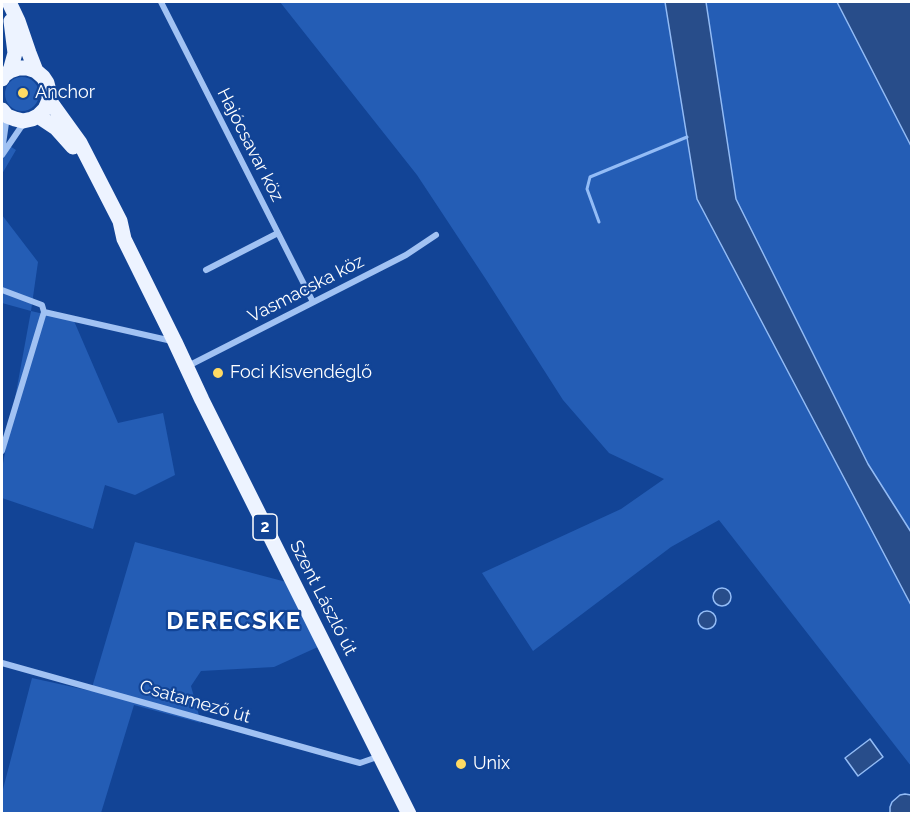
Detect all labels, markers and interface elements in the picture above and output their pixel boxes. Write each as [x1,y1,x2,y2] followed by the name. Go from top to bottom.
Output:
[35,82,95,104] place label: Anchor
[212,85,288,205] street label: Hajócsavar köz
[16,86,30,100] marker: Anchor
[245,251,367,327] street label: Vasmacska köz
[230,362,372,384] place label: Foci Kisvendéglő
[211,366,225,380] marker: Foci Kisvendéglő
[253,514,277,540] road number: 2
[285,537,361,659] street label: Szent László út
[166,608,302,636] district label: DERECSKE
[137,676,253,728] street label: Csatamező út
[473,753,510,775] place label: Unix
[454,757,468,771] marker: Unix

